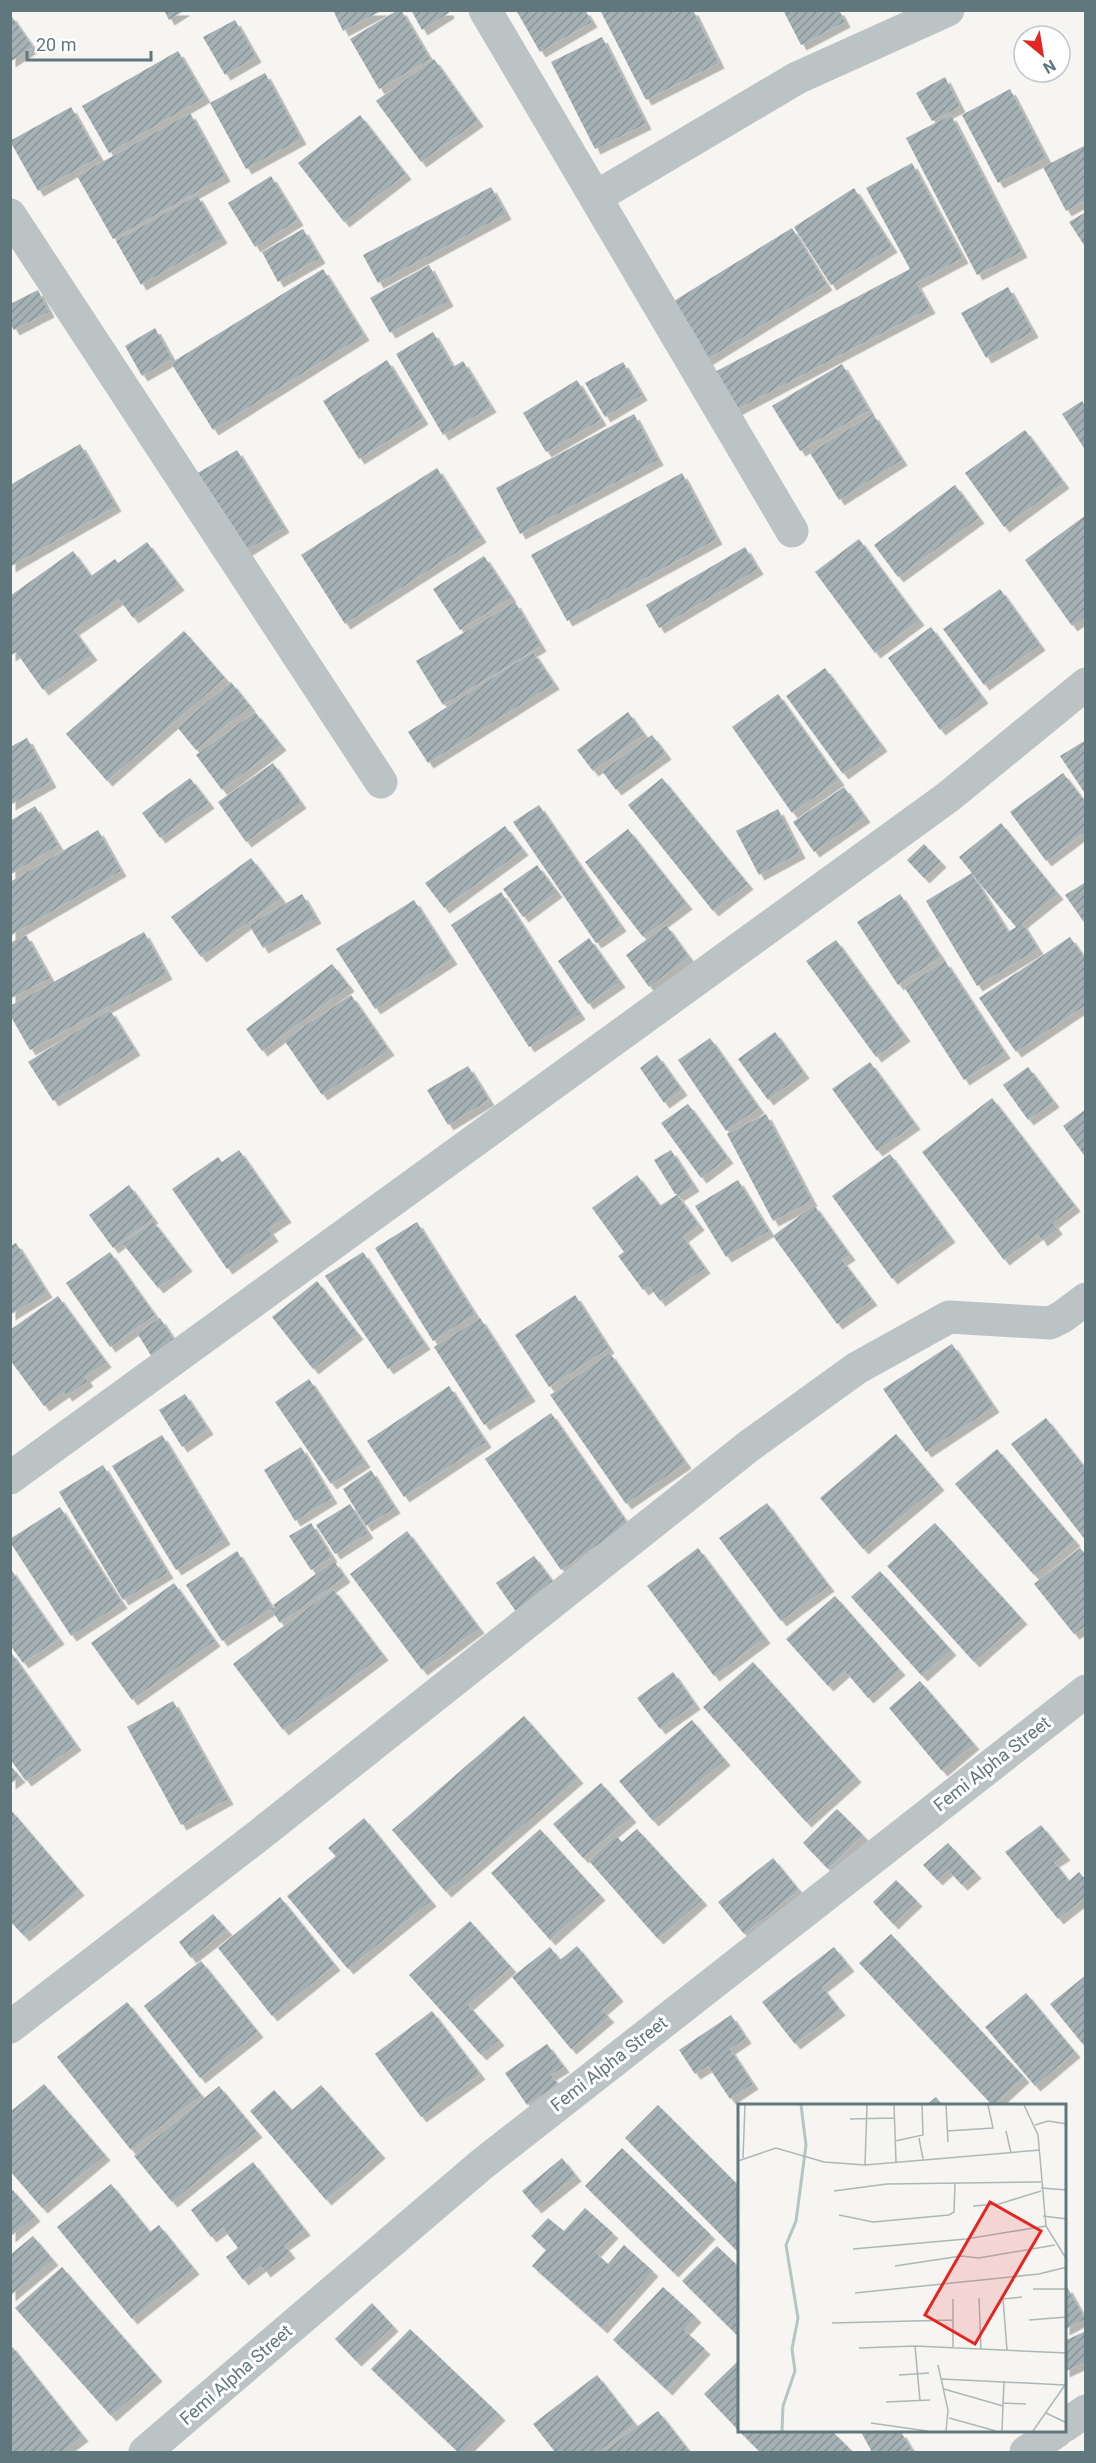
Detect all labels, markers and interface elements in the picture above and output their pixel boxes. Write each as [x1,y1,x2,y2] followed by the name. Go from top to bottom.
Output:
[27,24,152,62] scale bar
[1012,24,1072,84] north arrow
[36,34,76,55] text: 20 m
[1040,56,1059,78] text: N
[929,1712,1054,1816] street label: Femi Alpha Street
[546,2012,671,2116] street label: Femi Alpha Street
[738,2104,1066,2433] inset map
[175,2320,296,2429] street label: Femi Alpha Street

